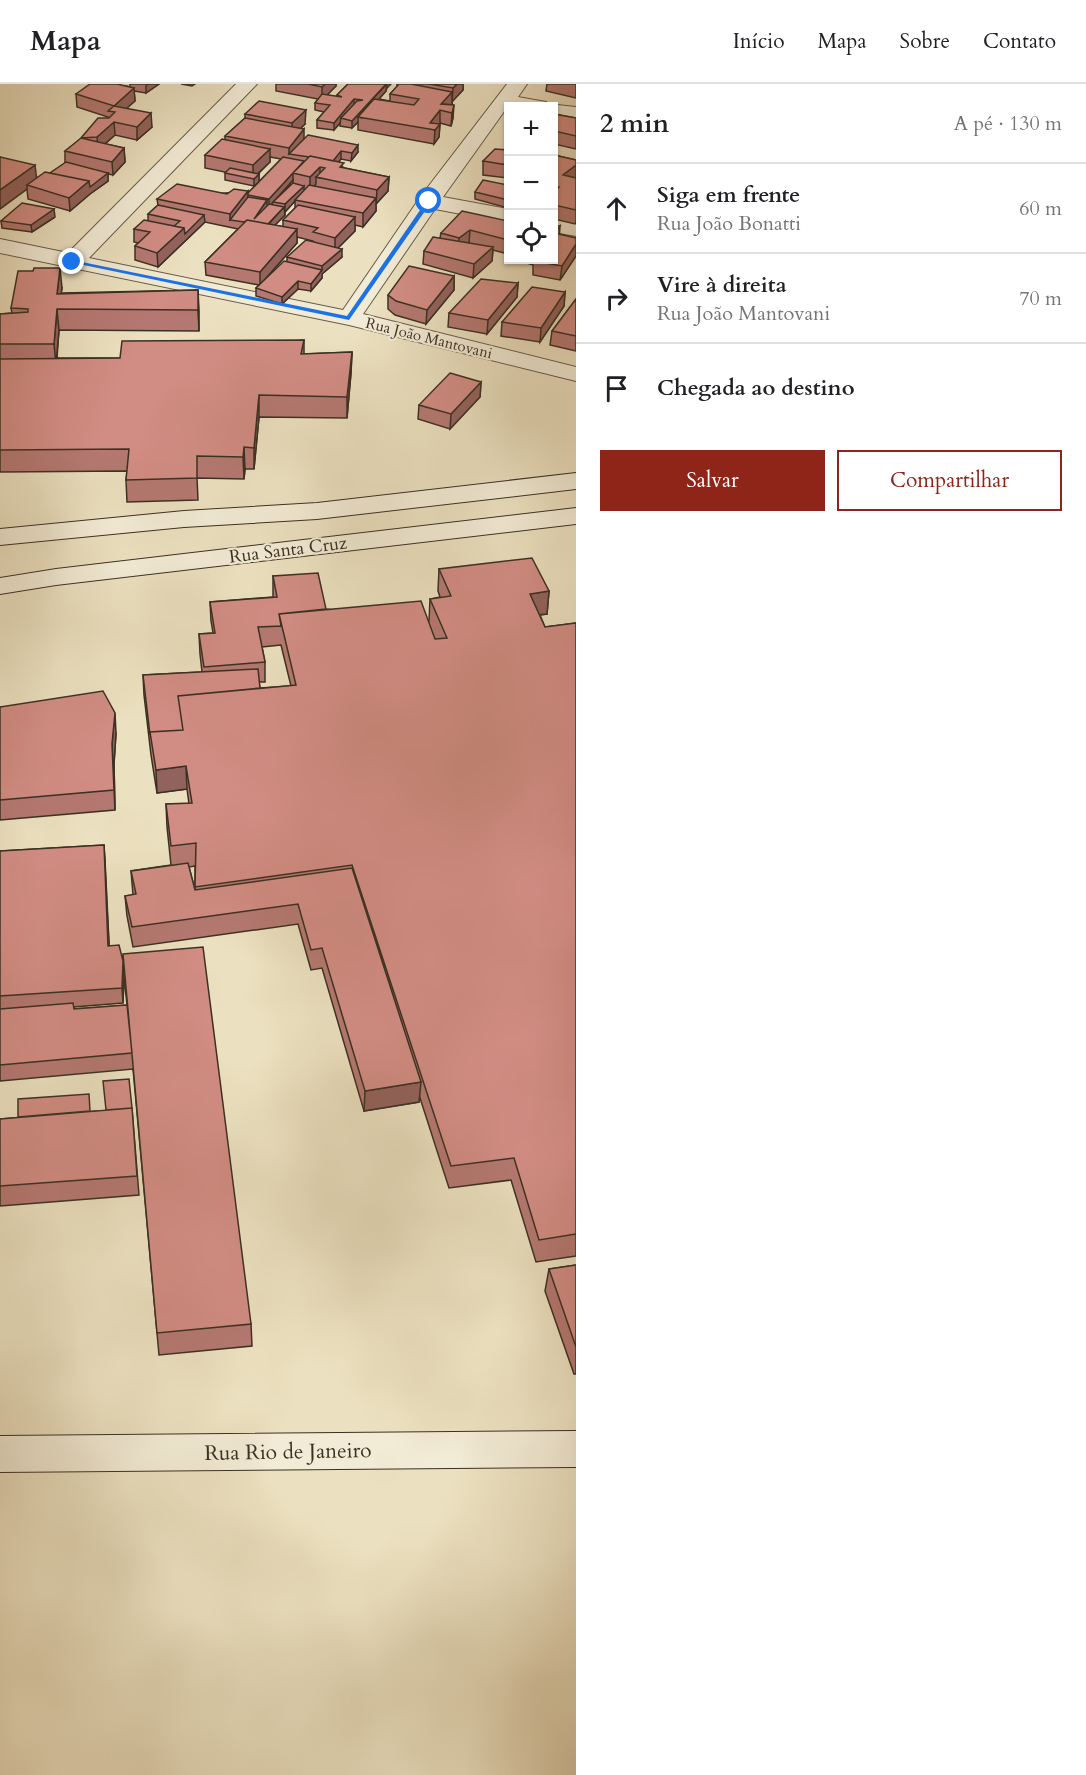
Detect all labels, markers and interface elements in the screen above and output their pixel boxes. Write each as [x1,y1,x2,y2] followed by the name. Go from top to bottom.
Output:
[30,22,101,60] text: Mapa
[733,27,785,56] text: Início
[818,27,867,56] text: Mapa
[900,27,950,56] text: Sobre
[983,27,1056,56] text: Contato
[504,102,558,264] map controls
[504,102,558,156] button: +
[600,106,669,141] text: 2 min
[954,110,1062,137] text: A pé · 130 m
[504,156,558,210] button: −
[657,180,800,210] text: Siga em frente
[415,187,441,213] route start
[600,192,633,225] icon: ahead
[1019,195,1062,222] text: 60 m
[504,210,558,264] button: locate
[657,210,801,237] text: Rua João Bonatti
[58,248,84,274] route end
[657,270,787,300] text: Vire à direita
[600,282,633,315] icon: right
[1019,285,1062,312] text: 70 m
[657,300,830,327] text: Rua João Mantovani
[364,313,494,363] street label: Rua João Mantovani
[600,372,633,405] icon: arrive
[657,373,855,403] text: Chegada ao destino
[600,450,825,511] button: Salvar
[837,450,1062,511] button: Compartilhar
[228,530,348,570] street label: Rua Santa Cruz
[204,1436,372,1468] street label: Rua Rio de Janeiro

